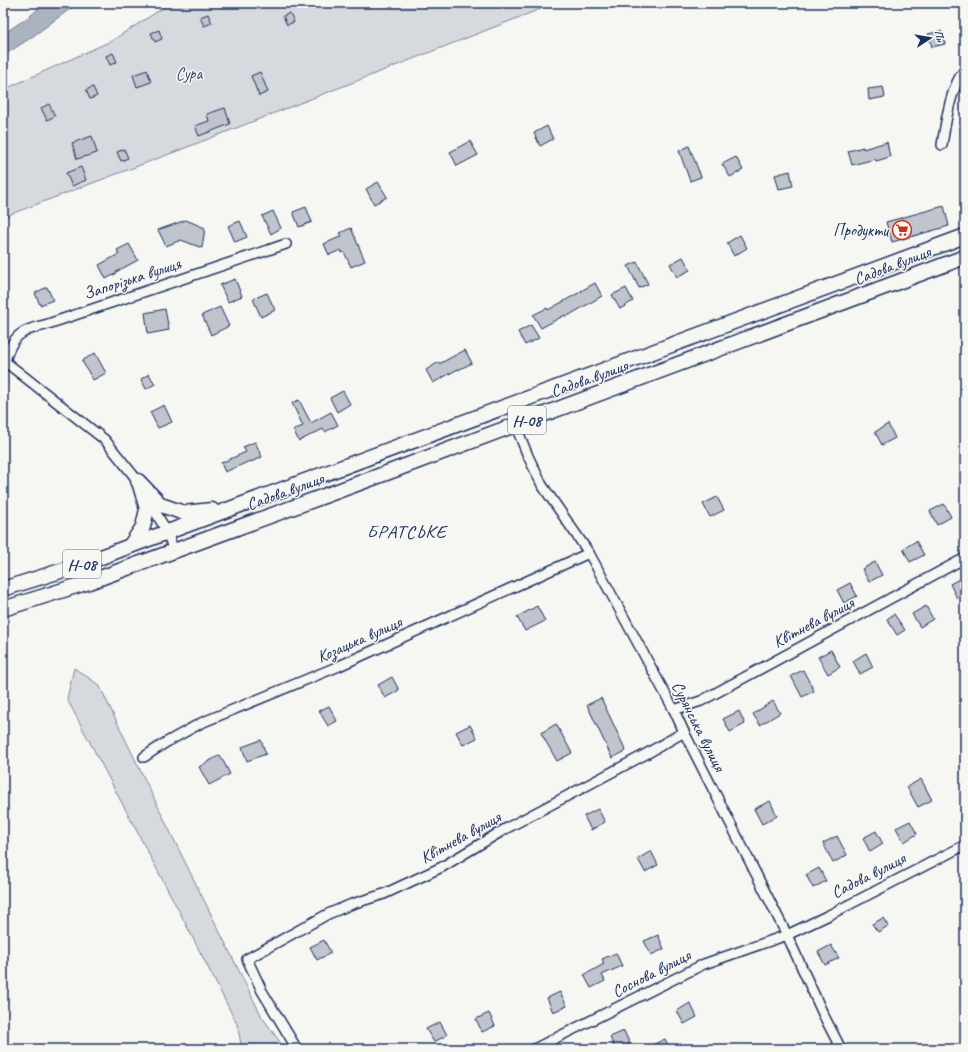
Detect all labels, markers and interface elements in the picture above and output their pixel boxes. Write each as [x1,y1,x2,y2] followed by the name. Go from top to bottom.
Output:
[910,18,950,58] north arrow
[932,29,948,44] text: Пн
[176,63,204,84] park label: Сура
[891,219,913,241] supermarket icon: Продукти
[833,220,890,241] place label: Продукти
[851,241,935,290] street label: Садова вулиця
[81,253,184,305] street label: Запорізька вулиця
[548,354,632,402] street label: Садова вулиця
[508,406,546,434] road number: Н-08
[244,467,328,515] street label: Садова вулиця
[367,520,449,544] district label: БРАТСЬКЕ
[63,550,101,578] road number: Н-08
[769,592,859,653] street label: Квітнева вулиця
[314,611,406,668] street label: Козацька вулиця
[667,678,731,776] street label: Сурянська вулиця
[416,806,506,868] street label: Квітнева вулиця
[828,847,910,903] street label: Садова вулиця
[609,944,695,1002] street label: Соснова вулиця

